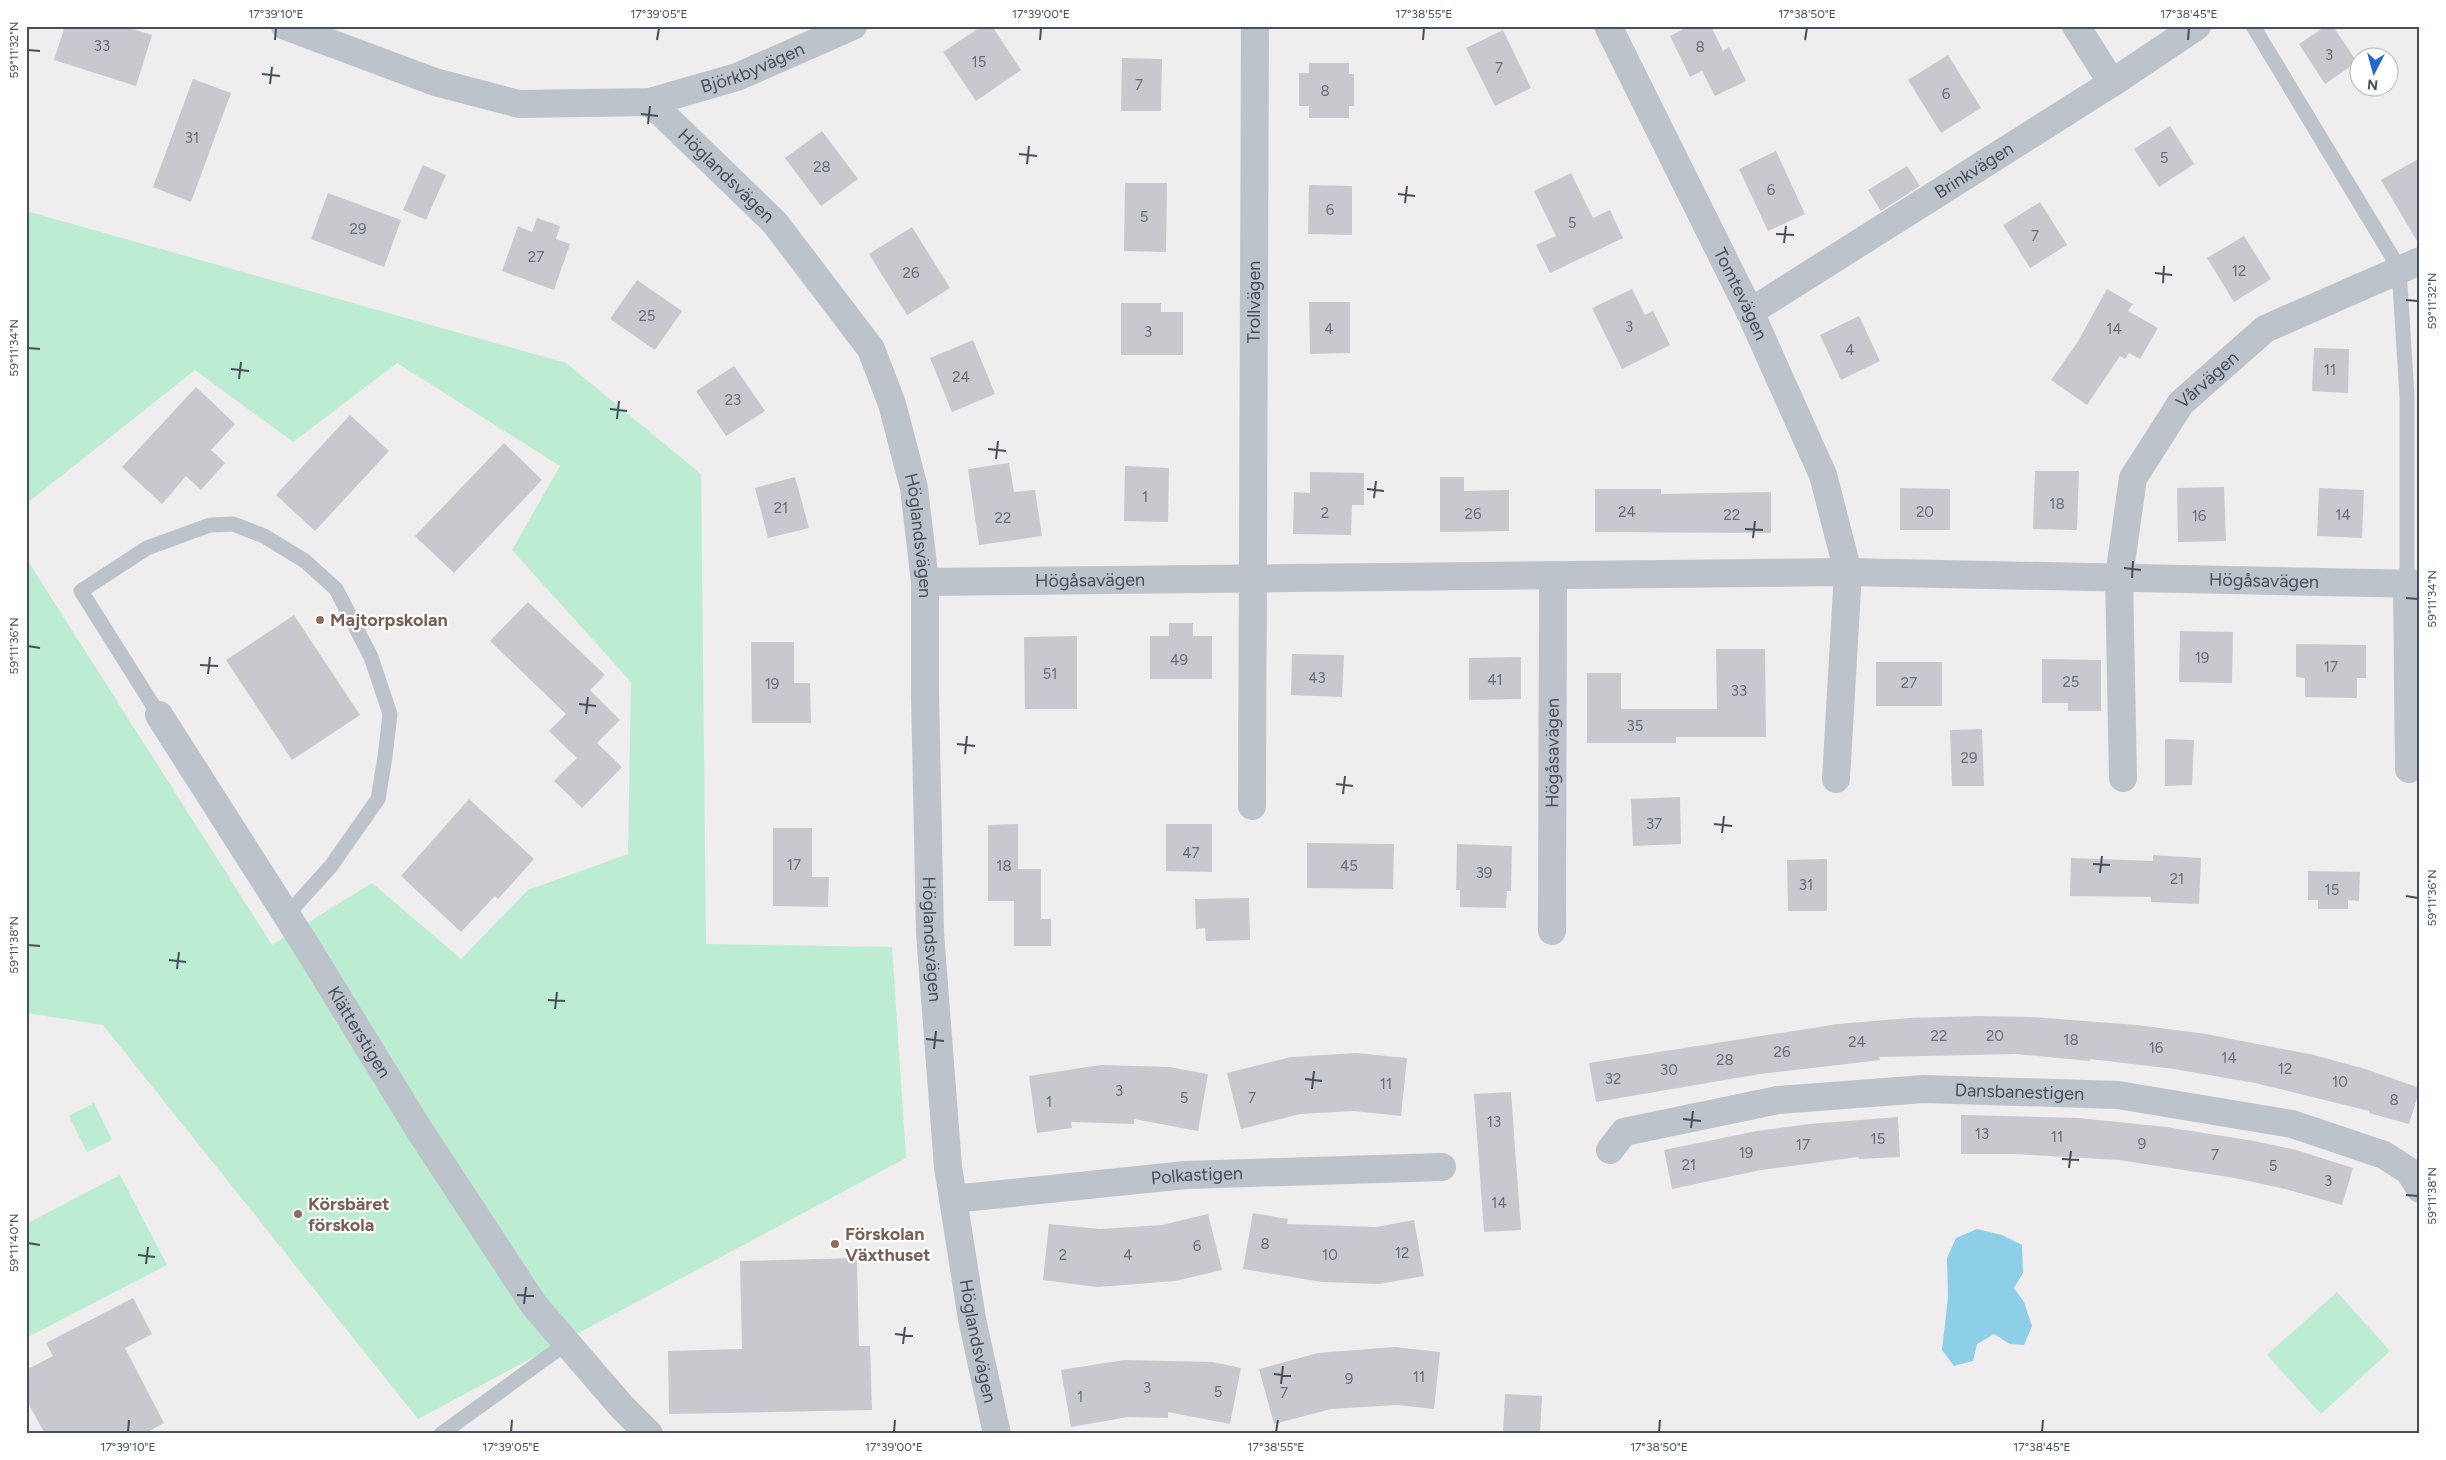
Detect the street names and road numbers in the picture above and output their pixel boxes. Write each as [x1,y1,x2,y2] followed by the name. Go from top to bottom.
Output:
[698,38,808,98] street label: Björkbyvägen
[673,124,779,227] street label: Höglandsvägen
[1930,137,2017,203] street label: Brinkvägen
[1709,244,1772,344] street label: Tomtevägen
[1243,261,1265,343] street label: Trollvägen
[2171,347,2243,413] street label: Vårvägen
[900,471,936,598] street label: Höglandsvägen
[1035,569,1145,592] street label: Högåsavägen
[2209,569,2319,593] street label: Högåsavägen
[1541,698,1564,808] street label: Högåsavägen
[918,876,946,1003] street label: Höglandsvägen
[323,982,396,1082] street label: Klätterstigen
[1954,1079,2084,1105] street label: Dansbanestigen
[1150,1162,1243,1190] street label: Polkastigen
[955,1278,1001,1405] street label: Höglandsvägen

